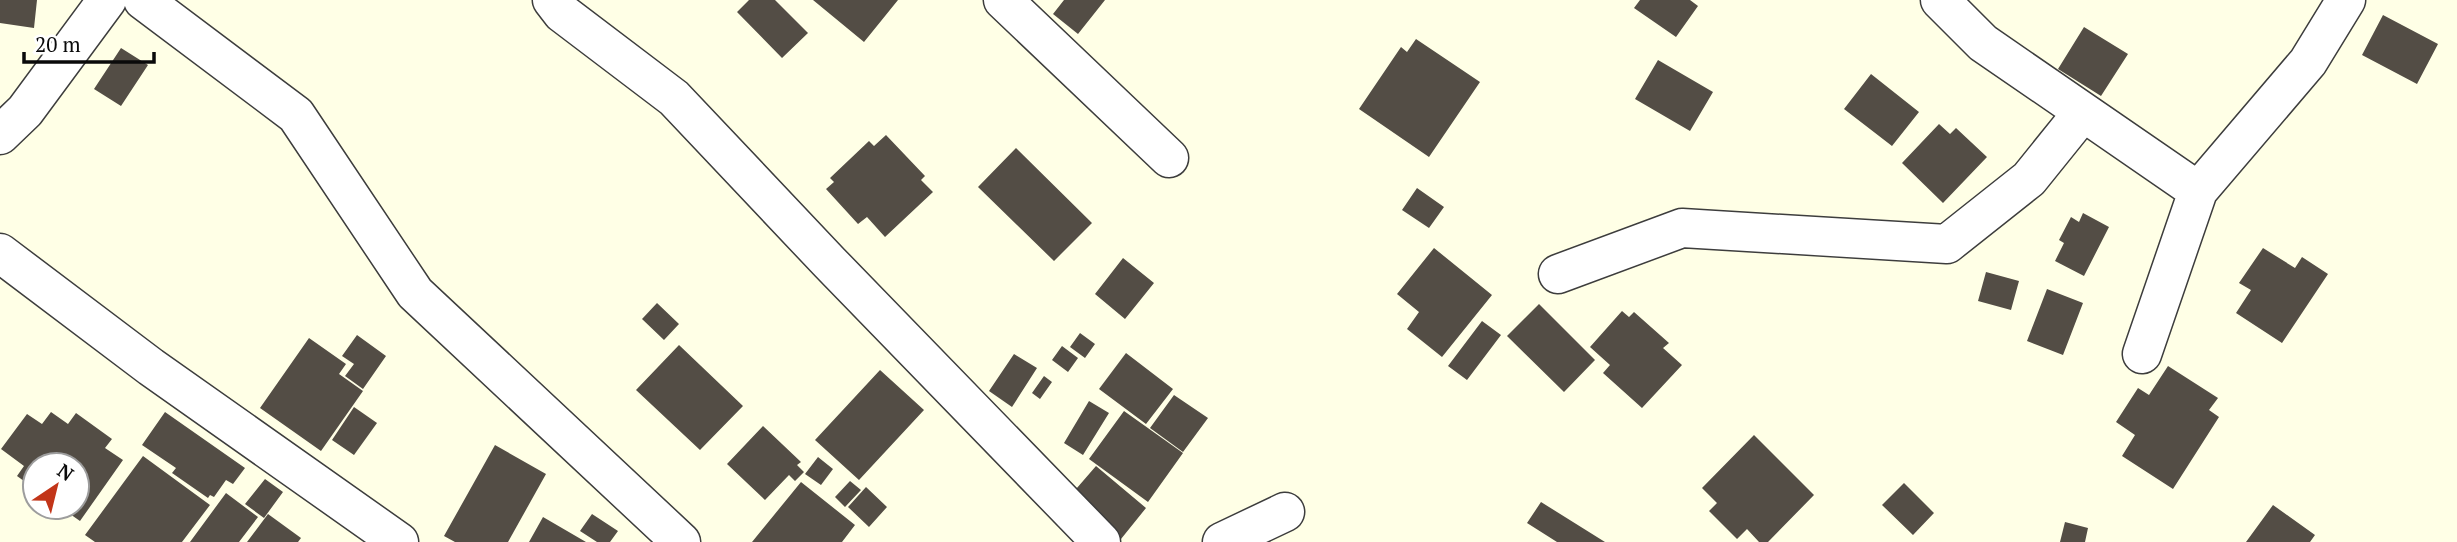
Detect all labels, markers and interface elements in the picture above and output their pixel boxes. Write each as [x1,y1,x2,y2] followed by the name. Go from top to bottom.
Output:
[24,21,154,65] scale bar
[35,30,81,58] text: 20 m
[21,451,91,521] north arrow
[53,457,80,486] text: N

